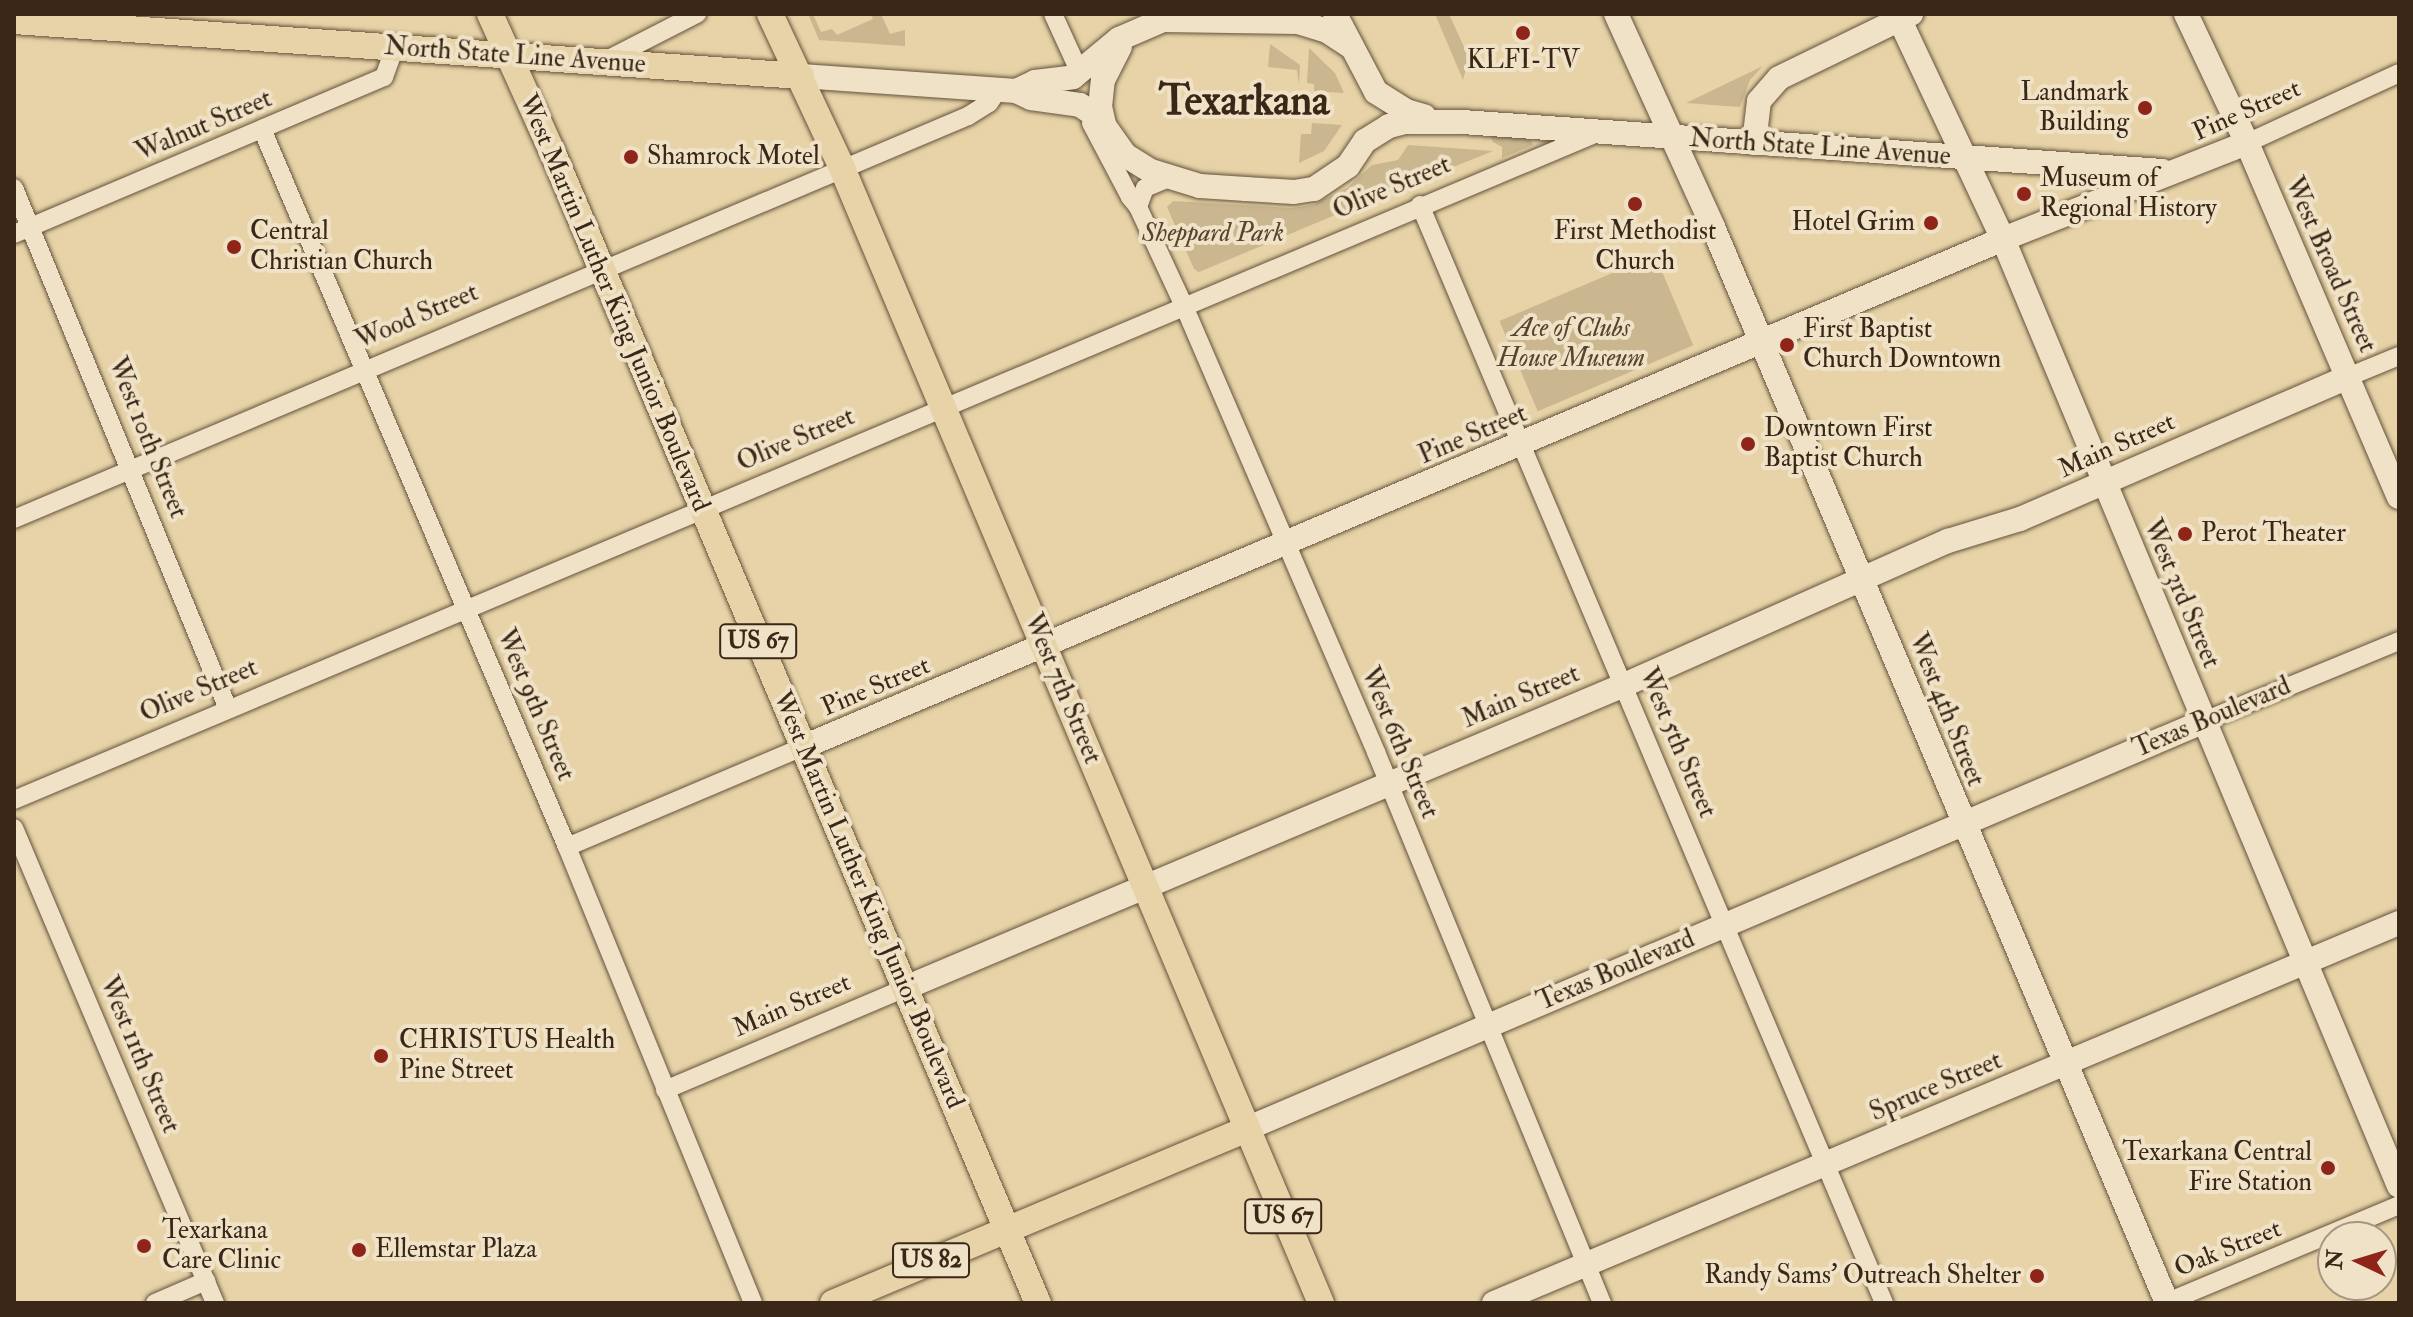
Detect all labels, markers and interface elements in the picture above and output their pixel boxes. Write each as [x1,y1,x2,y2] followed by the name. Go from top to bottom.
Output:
[1514,24,1532,42] marker: KLFI-TV
[383,31,647,81] street label: North State Line Avenue
[1467,45,1579,77] place label: KLFI-TV
[2188,73,2306,149] street label: Pine Street
[1159,76,1329,126] district label: Texarkana
[2020,77,2129,138] place label: Landmark Building
[131,83,277,169] street label: Walnut Street
[512,90,716,516] street label: West Martin Luther King Junior Boulevard
[2136,99,2154,117] marker: Landmark Building
[1688,123,1952,173] street label: North State Line Avenue
[647,141,820,173] place label: Shamrock Motel
[622,148,640,166] marker: Shamrock Motel
[1329,149,1455,227] street label: Olive Street
[2040,163,2217,224] place label: Museum of Regional History
[2277,173,2383,357] street label: West Broad Street
[2015,185,2033,203] marker: Museum of Regional History
[1626,195,1644,213] marker: First Methodist Church
[1791,207,1915,239] place label: Hotel Grim
[1922,214,1940,232] marker: Hotel Grim
[250,216,433,278] place label: Central Christian Church
[1554,216,1716,278] place label: First Methodist Church
[1142,218,1284,250] park label: Sheppard Park
[225,238,243,256] marker: Central Christian Church
[351,277,483,357] street label: Wood Street
[1497,313,1645,374] park label: Ace of Clubs House Museum
[1803,314,2001,376] place label: First Baptist Church Downtown
[1778,336,1796,354] marker: First Baptist Church Downtown
[101,353,193,523] street label: West 10th Street
[1414,398,1532,472] street label: Pine Street
[733,401,859,479] street label: Olive Street
[2054,407,2180,485] street label: Main Street
[1764,413,1932,474] place label: Downtown First Baptist Church
[1739,435,1757,453] marker: Downtown First Baptist Church
[2136,515,2226,673] street label: West 3rd Street
[2201,518,2346,550] place label: Perot Theater
[2176,525,2194,543] marker: Perot Theater
[1016,609,1108,769] street label: West 7th Street
[718,621,798,661] road number: US 67
[489,625,581,785] street label: West 9th Street
[1901,629,1991,791] street label: West 4th Street
[817,650,935,724] street label: Pine Street
[136,652,262,730] street label: Olive Street
[1458,658,1584,736] street label: Main Street
[1353,663,1445,823] street label: West 6th Street
[1631,664,1723,822] street label: West 5th Street
[2129,671,2295,765] street label: Texas Boulevard
[766,687,970,1113] street label: West Martin Luther King Junior Boulevard
[1533,924,1699,1018] street label: Texas Boulevard
[729,967,855,1045] street label: Main Street
[92,972,186,1138] street label: West 11th Street
[399,1025,615,1086] place label: CHRISTUS Health Pine Street
[370,1045,392,1067] marker: CHRISTUS Health Pine Street
[1865,1045,2007,1129] street label: Spruce Street
[2122,1137,2312,1198] place label: Texarkana Central Fire Station
[2319,1159,2337,1177] marker: Texarkana Central Fire Station
[1243,1196,1323,1236] road number: US 67
[2170,1213,2286,1285] street label: Oak Street
[162,1215,281,1276] place label: Texarkana Care Clinic
[2317,1221,2397,1301] north arrow
[375,1234,537,1266] place label: Ellemstar Plaza
[133,1235,155,1257] marker: Texarkana Care Clinic
[891,1240,971,1280] road number: US 82
[350,1241,368,1259] marker: Ellemstar Plaza
[2320,1249,2350,1270] text: N
[1704,1260,2021,1292] place label: Randy Sams' Outreach Shelter
[2028,1267,2046,1285] marker: Randy Sams' Outreach Shelter

